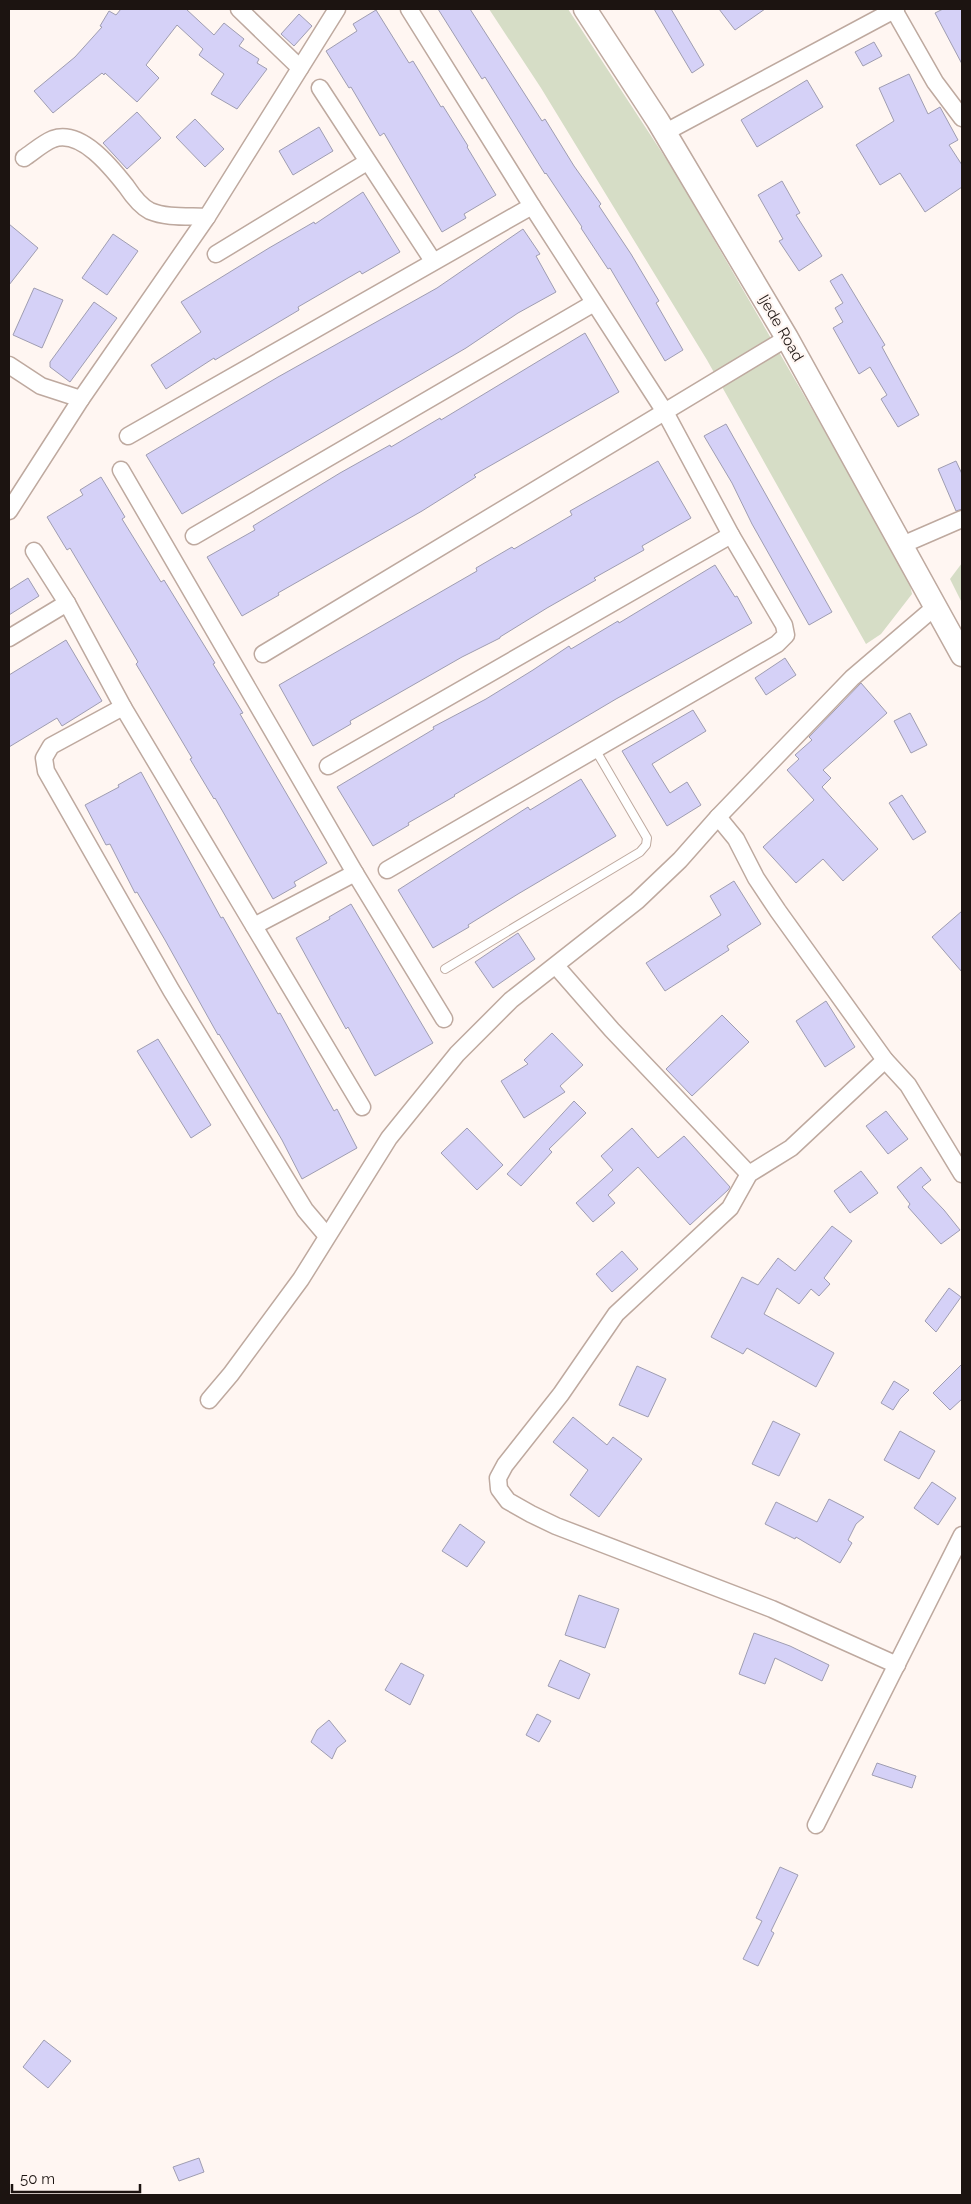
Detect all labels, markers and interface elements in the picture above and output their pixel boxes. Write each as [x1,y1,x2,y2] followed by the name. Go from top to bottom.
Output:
[755,292,807,364] street label: Ijede Road
[12,2162,140,2194] scale bar
[20,2170,55,2188] text: 50 m

